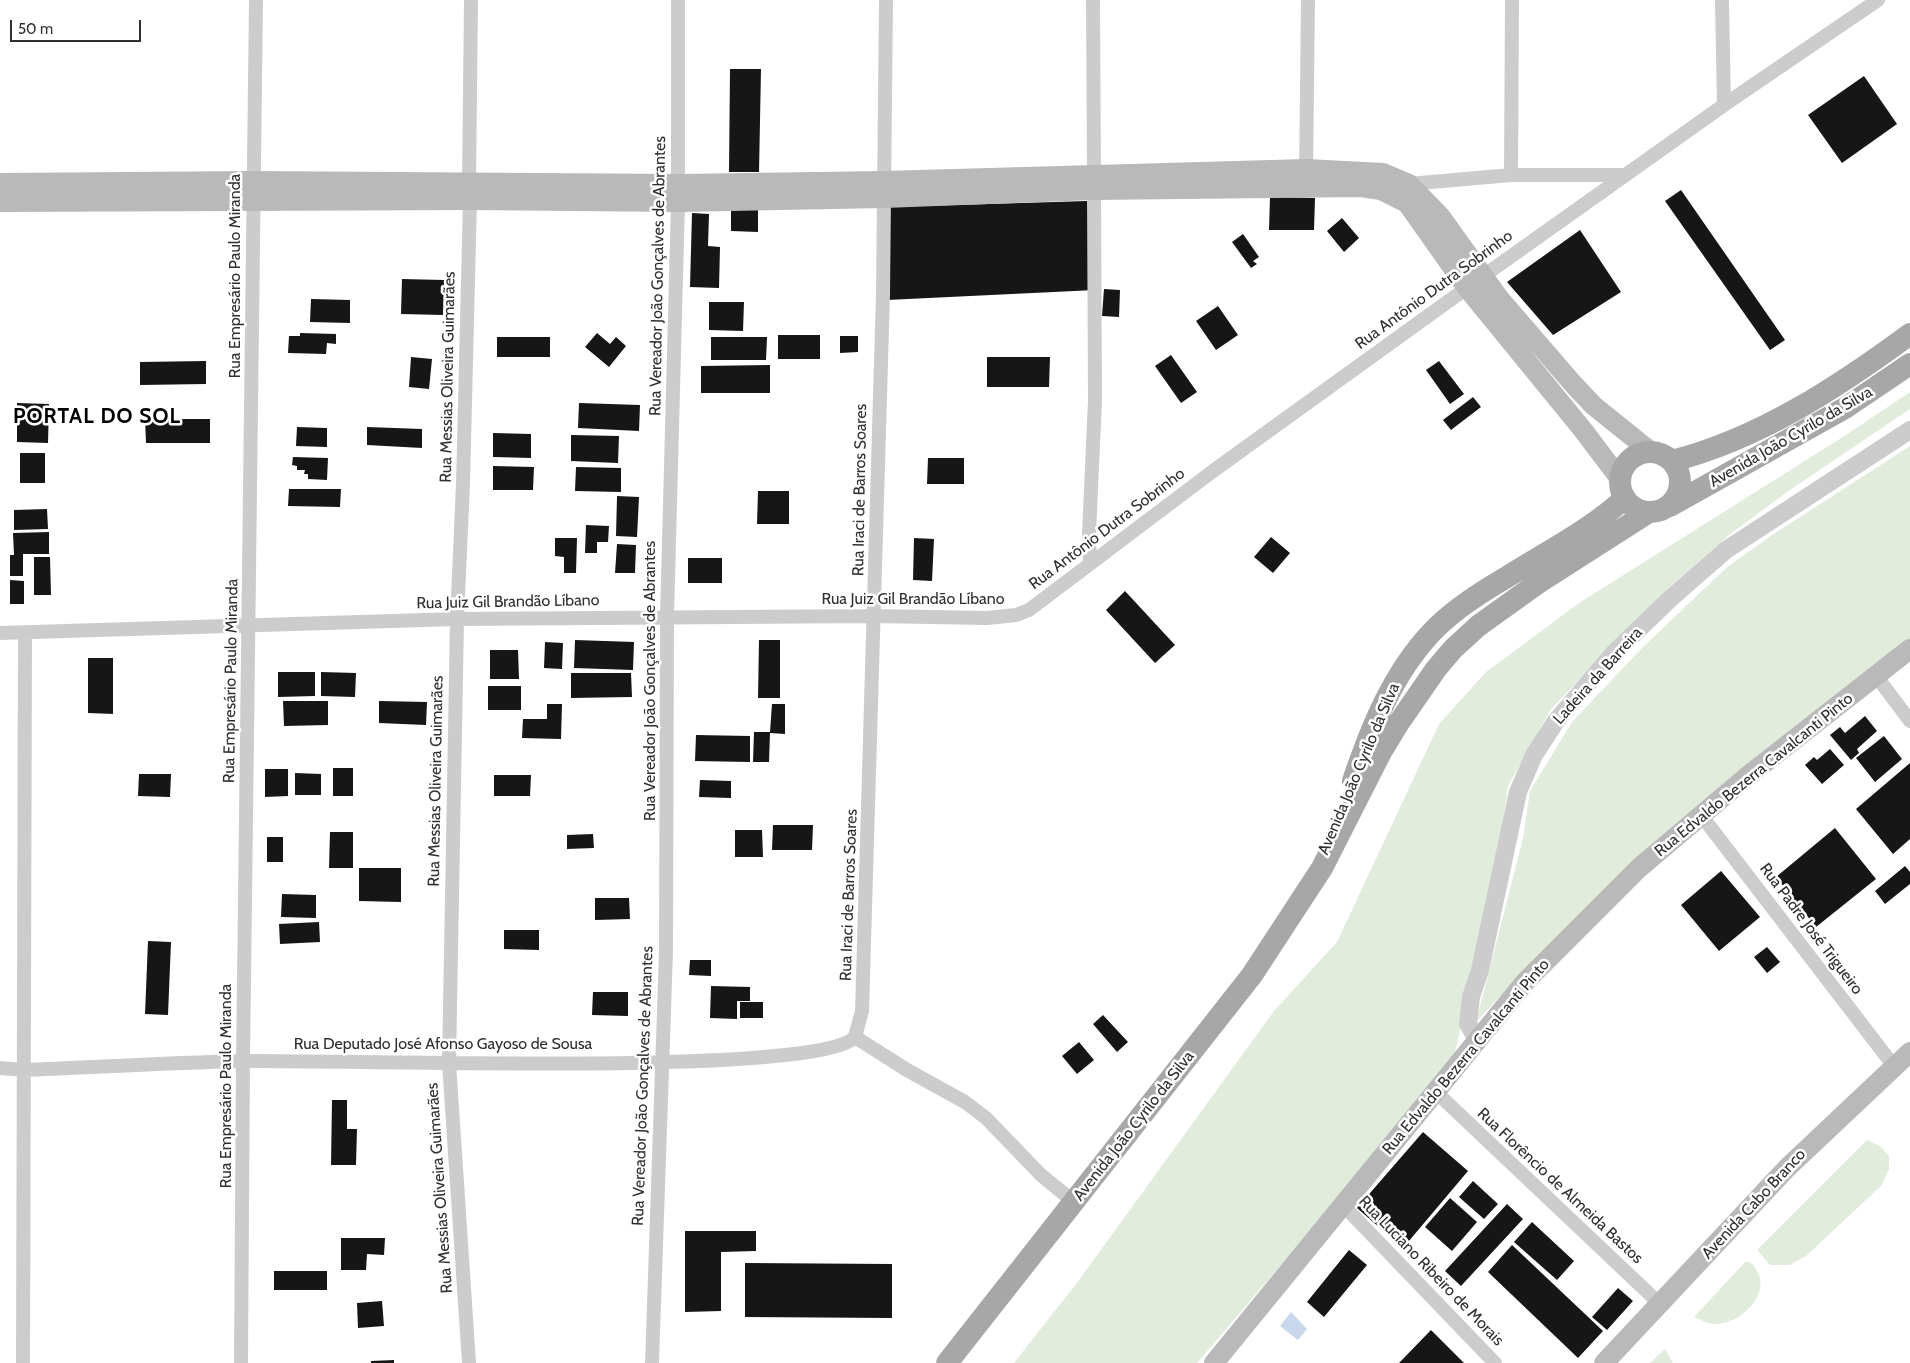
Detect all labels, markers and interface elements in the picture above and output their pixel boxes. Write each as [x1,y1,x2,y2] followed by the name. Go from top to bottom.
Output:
[12,10,144,42] scale bar
[18,20,53,38] text: 50 m
[646,136,670,416] street label: Rua Vereador João Gonçalves de Abrantes
[225,174,245,378] street label: Rua Empresário Paulo Miranda
[1351,226,1517,354] street label: Rua Antônio Dutra Sobrinho
[437,271,459,483] street label: Rua Messias Oliveira Guimarães
[1706,383,1876,491] street label: Avenida João Cyrilo da Silva
[11,404,183,430] district label: PORTAL DO SOL
[849,404,871,576] street label: Rua Iraci de Barros Soares
[1025,464,1189,594] street label: Rua Antônio Dutra Sobrinho
[640,541,660,821] street label: Rua Vereador João Gonçalves de Abrantes
[220,579,242,783] street label: Rua Empresário Paulo Miranda
[821,589,1005,609] street label: Rua Juiz Gil Brandão Líbano
[416,591,600,613] street label: Rua Juiz Gil Brandão Líbano
[1549,624,1647,728] street label: Ladeira da Barreira
[425,675,447,887] street label: Rua Messias Oliveira Guimarães
[1314,680,1404,858] street label: Avenida João Cyrilo da Silva
[1651,689,1857,861] street label: Rua Edvaldo Bezerra Cavalcanti Pinto
[836,809,862,981] street label: Rua Iraci de Barros Soares
[1755,860,1867,998] street label: Rua Padre José Trigueiro
[629,946,657,1226] street label: Rua Vereador João Gonçalves de Abrantes
[1378,955,1554,1159] street label: Rua Edvaldo Bezerra Cavalcanti Pinto
[216,984,236,1188] street label: Rua Empresário Paulo Miranda
[294,1034,592,1054] street label: Rua Deputado José Afonso Gayoso de Sousa
[1070,1047,1198,1205] street label: Avenida João Cyrilo da Silva
[423,1082,457,1294] street label: Rua Messias Oliveira Guimarães
[1473,1104,1647,1268] street label: Rua Florêncio de Almeida Bastos
[1698,1145,1810,1263] street label: Avenida Cabo Branco
[1354,1192,1508,1350] street label: Rua Luciano Ribeiro de Morais

